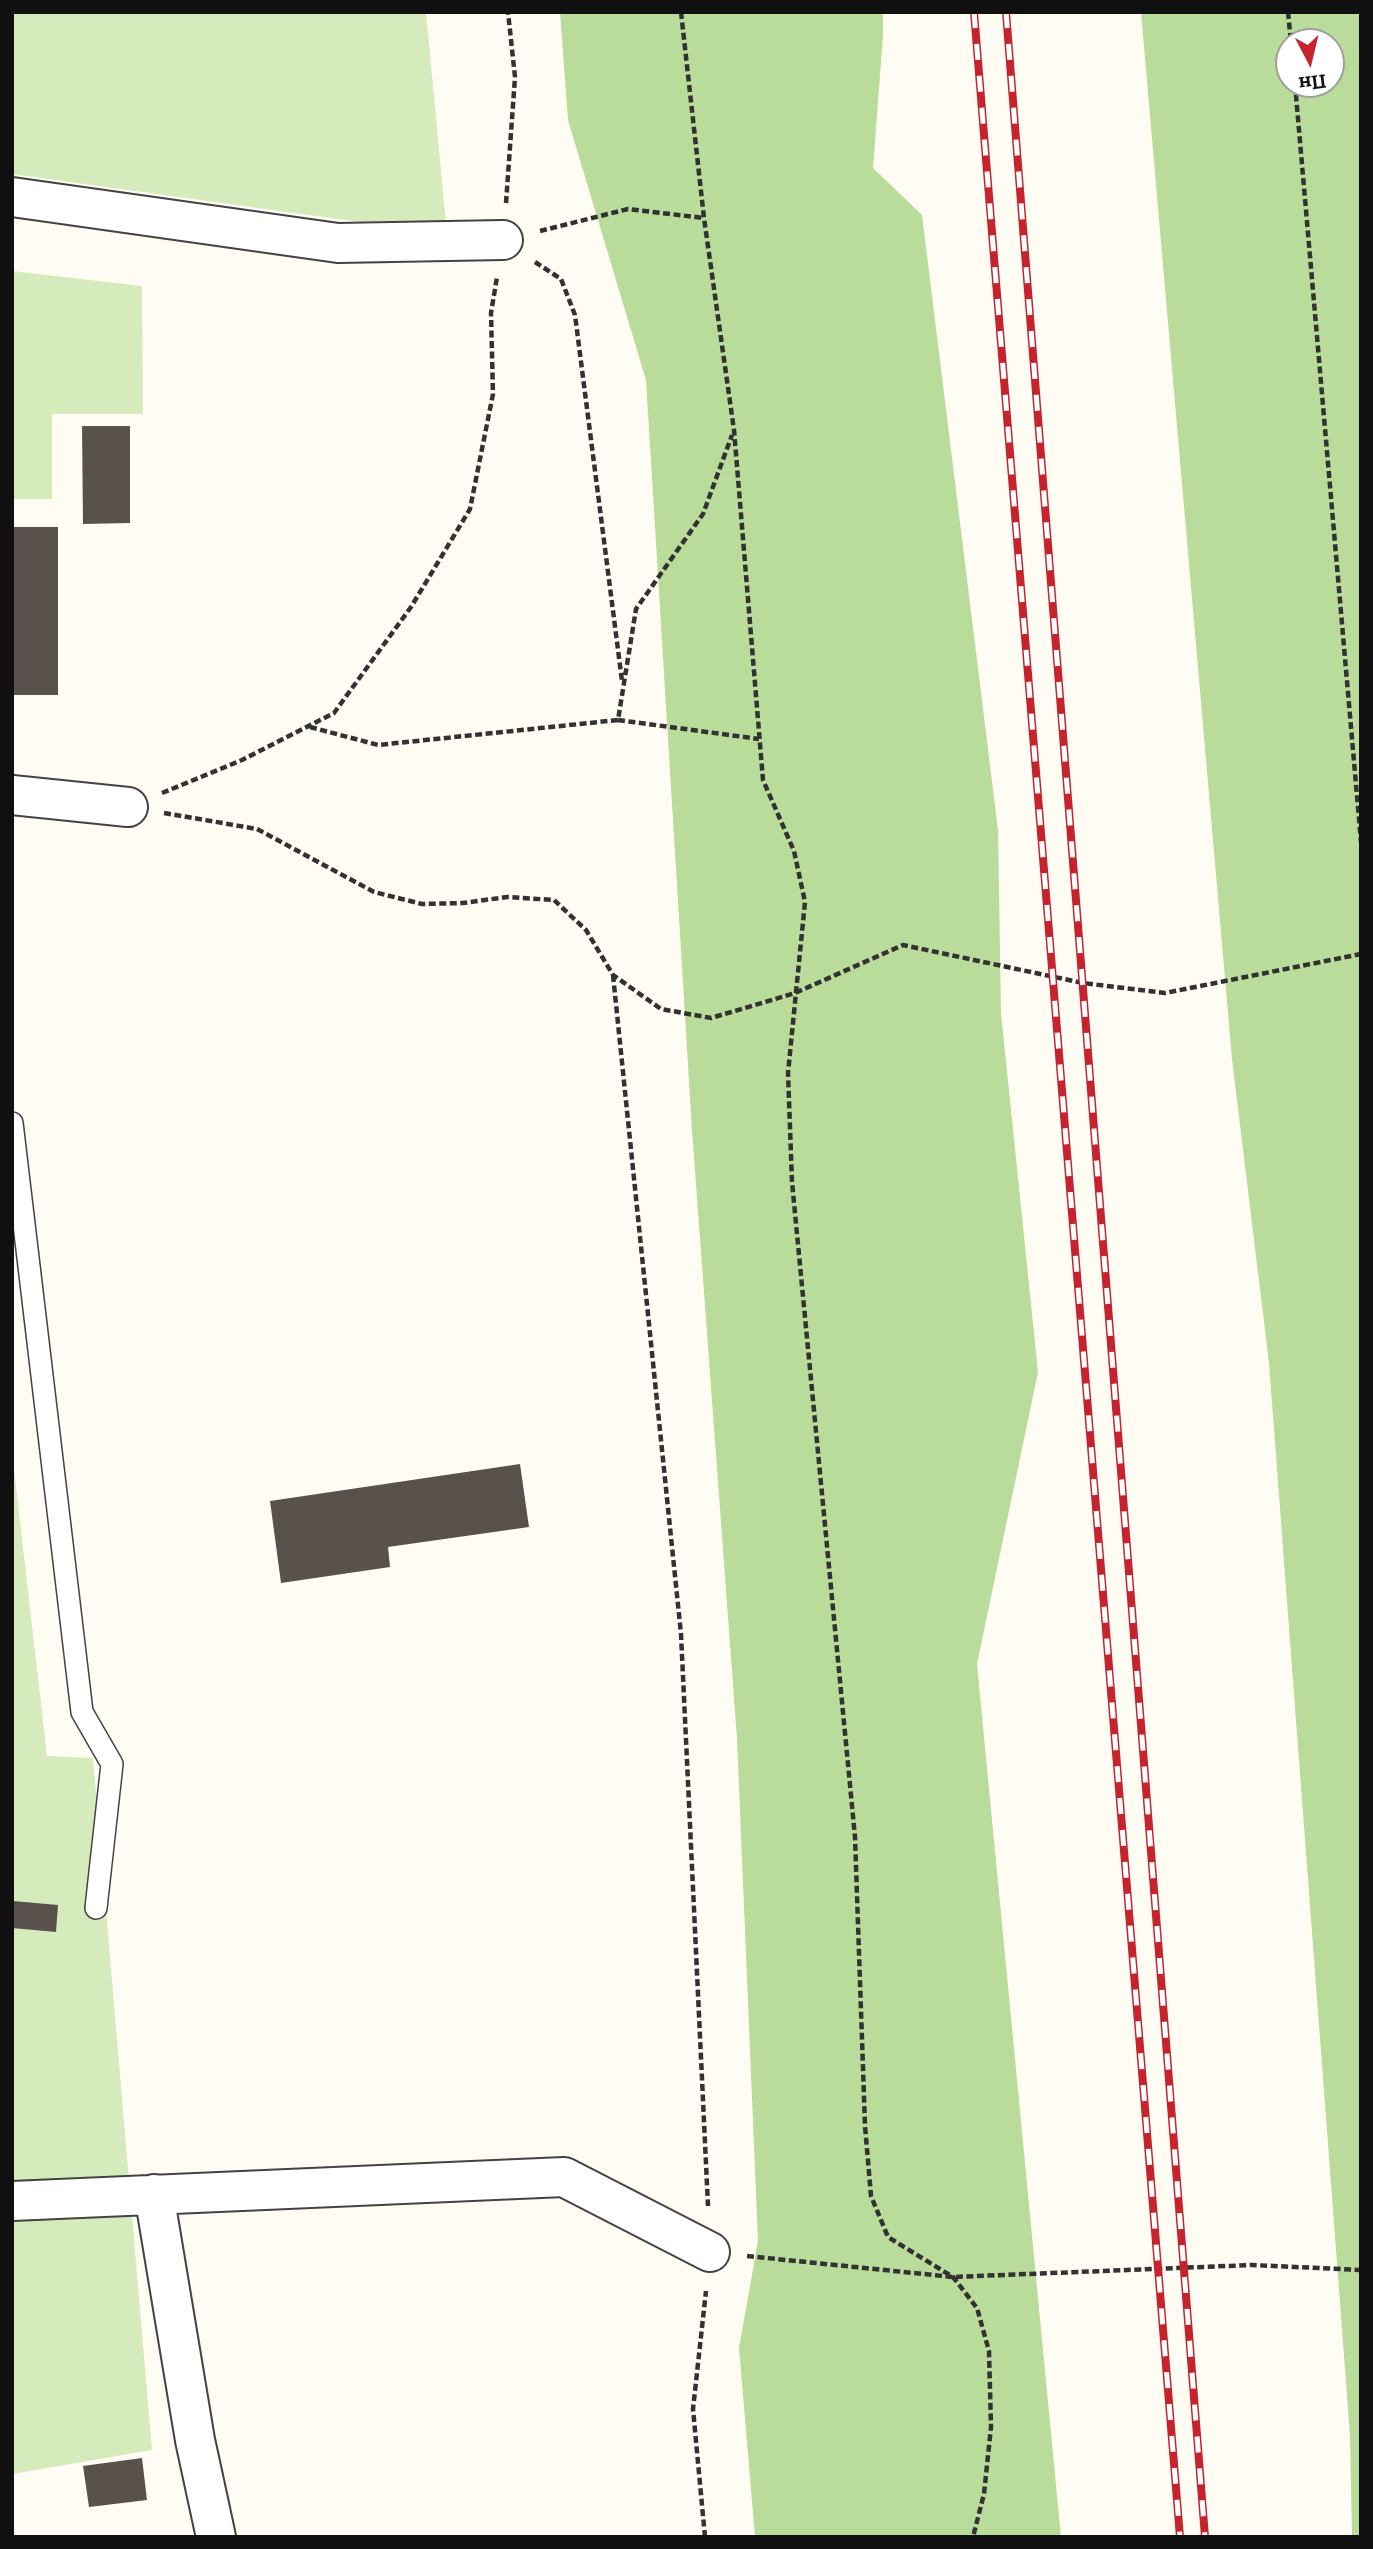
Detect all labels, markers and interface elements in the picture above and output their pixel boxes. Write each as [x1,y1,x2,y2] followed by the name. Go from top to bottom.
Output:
[1275,28,1345,98] north arrow
[1297,69,1327,95] text: Пн

